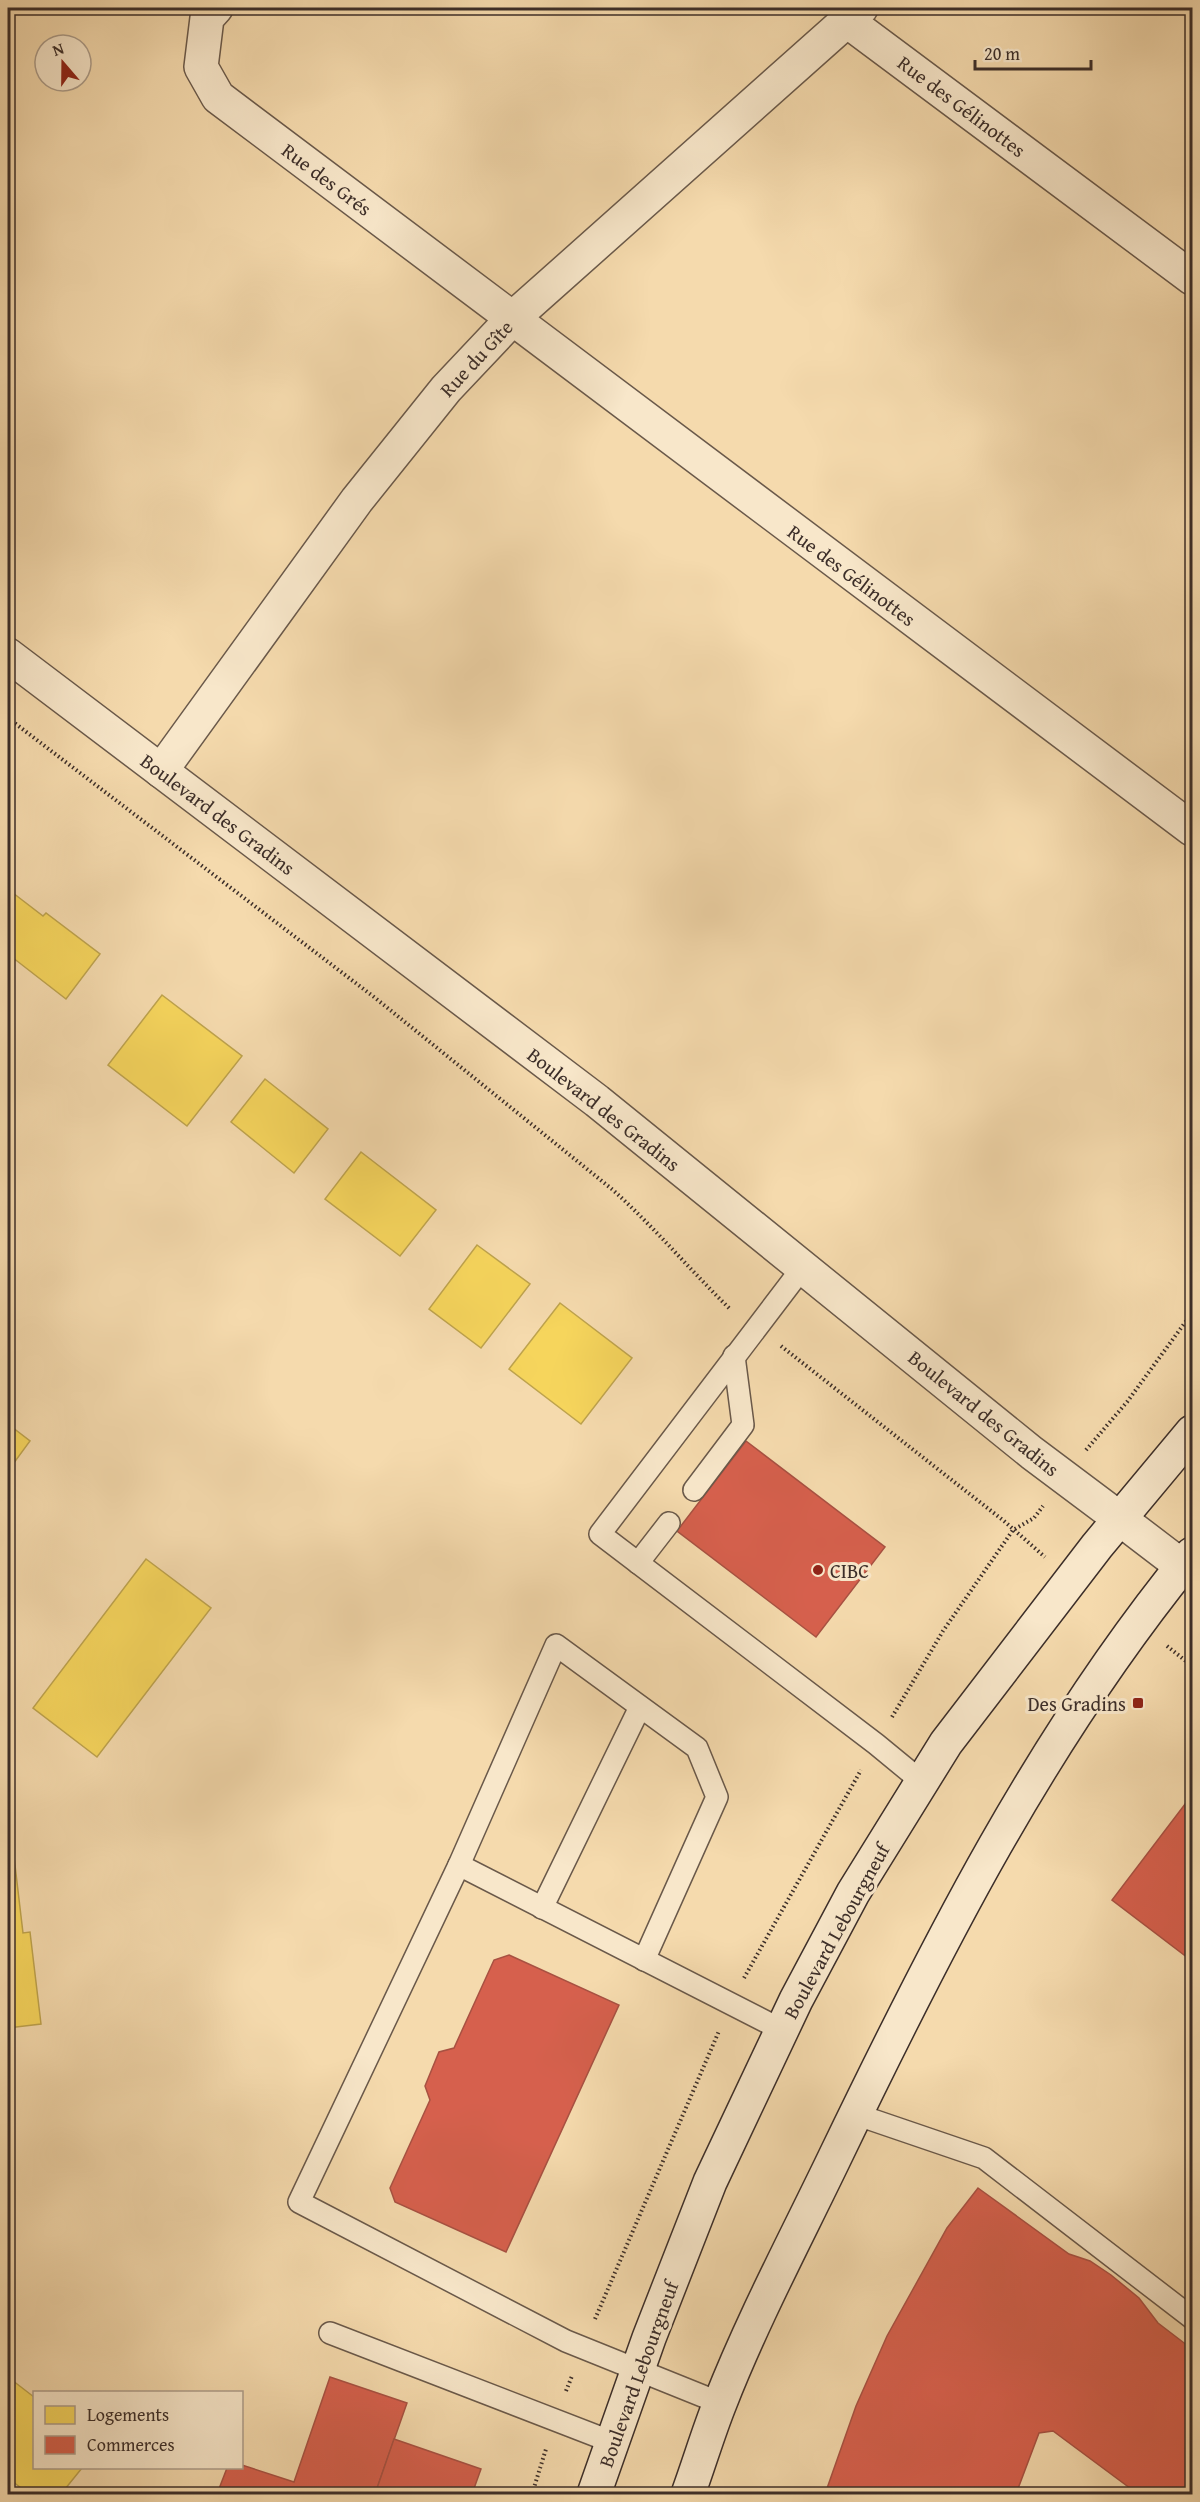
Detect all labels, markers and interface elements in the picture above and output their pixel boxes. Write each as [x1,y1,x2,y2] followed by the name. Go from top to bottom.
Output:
[33,33,93,93] north arrow
[975,33,1090,71] scale bar
[49,36,67,62] text: N
[984,40,1020,67] text: 20 m
[892,48,1032,164] street label: Rue des Gélinottes
[276,136,378,222] street label: Rue des Grés
[433,313,519,403] street label: Rue du Gîte
[782,517,922,633] street label: Rue des Gélinottes
[135,746,301,882] street label: Boulevard des Gradins
[522,1040,687,1178] street label: Boulevard des Gradins
[902,1343,1066,1483] street label: Boulevard des Gradins
[830,1556,869,1585] place label: CIBC
[811,1563,825,1577] marker: CIBC
[1027,1689,1126,1718] place label: Des Gradins
[1131,1696,1145,1710] marker: Des Gradins
[776,1836,897,2024] street label: Boulevard Lebourgneuf
[591,2275,686,2471] street label: Boulevard Lebourgneuf
[33,2391,243,2469] legend
[87,2401,169,2428] text: Logements
[87,2431,175,2458] text: Commerces

